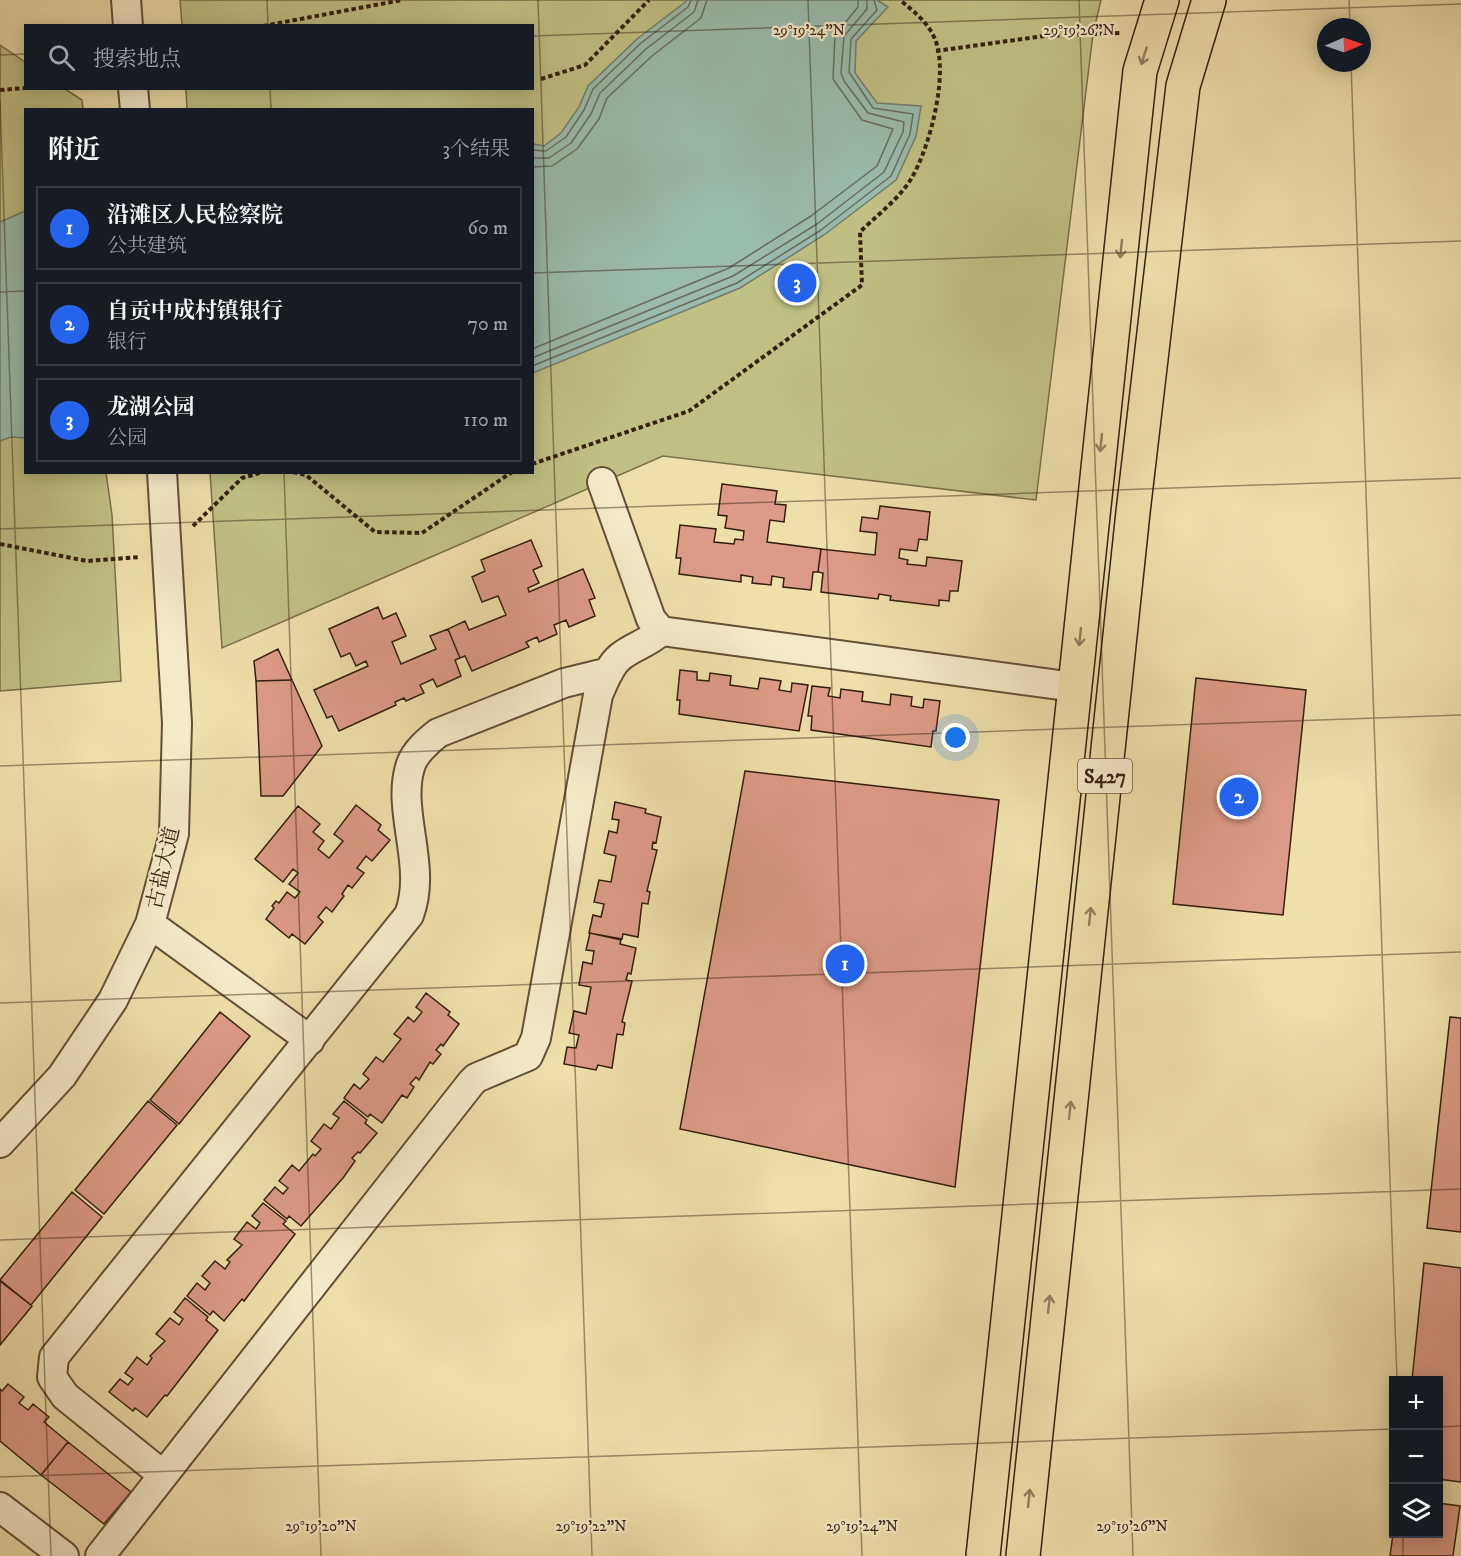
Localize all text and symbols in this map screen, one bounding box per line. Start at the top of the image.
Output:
north arrow [1317,18,1371,72]
text: 29°19'24"N [773,21,845,40]
text: 29°19'26"N [1043,21,1115,40]
search box [24,24,534,90]
icon: search [45,41,78,74]
text: 搜索地点 [93,46,181,73]
one-way arrow [1138,46,1149,65]
text: 附近 [48,134,100,167]
text: 3个结果 [443,137,510,162]
text: 沿滩区人民检察院 [107,202,283,229]
text: 1 [66,216,73,241]
text: 60 m [468,216,508,241]
text: 公共建筑 [107,234,187,259]
one-way arrow [1115,239,1126,259]
pin: 3 [778,260,816,306]
text: 自贡中成村镇银行 [107,298,283,325]
text: 2 [65,312,74,337]
text: 70 m [467,312,508,337]
text: 银行 [107,330,147,355]
text: 龙湖公园 [107,394,195,421]
text: 3 [66,408,73,433]
text: 110 m [463,408,508,433]
text: 公园 [107,426,147,451]
one-way arrow [1095,433,1106,453]
one-way arrow [1074,627,1085,646]
your location [941,723,970,752]
road number: S427 [1078,759,1132,793]
pin: 2 [1220,774,1258,820]
street label: 古盐大道 [142,824,186,912]
one-way arrow [1085,907,1096,926]
pin: 1 [826,942,864,986]
one-way arrow [1065,1101,1076,1120]
one-way arrow [1044,1294,1055,1314]
map controls [1389,1376,1443,1538]
button: + [1389,1376,1443,1430]
button: − [1389,1430,1443,1484]
button: layers [1389,1484,1443,1538]
one-way arrow [1024,1488,1035,1508]
text: 29°19'20"N [285,1517,357,1536]
text: 29°19'22"N [556,1517,626,1536]
text: 29°19'24"N [826,1517,898,1536]
text: 29°19'26"N [1096,1517,1168,1536]

